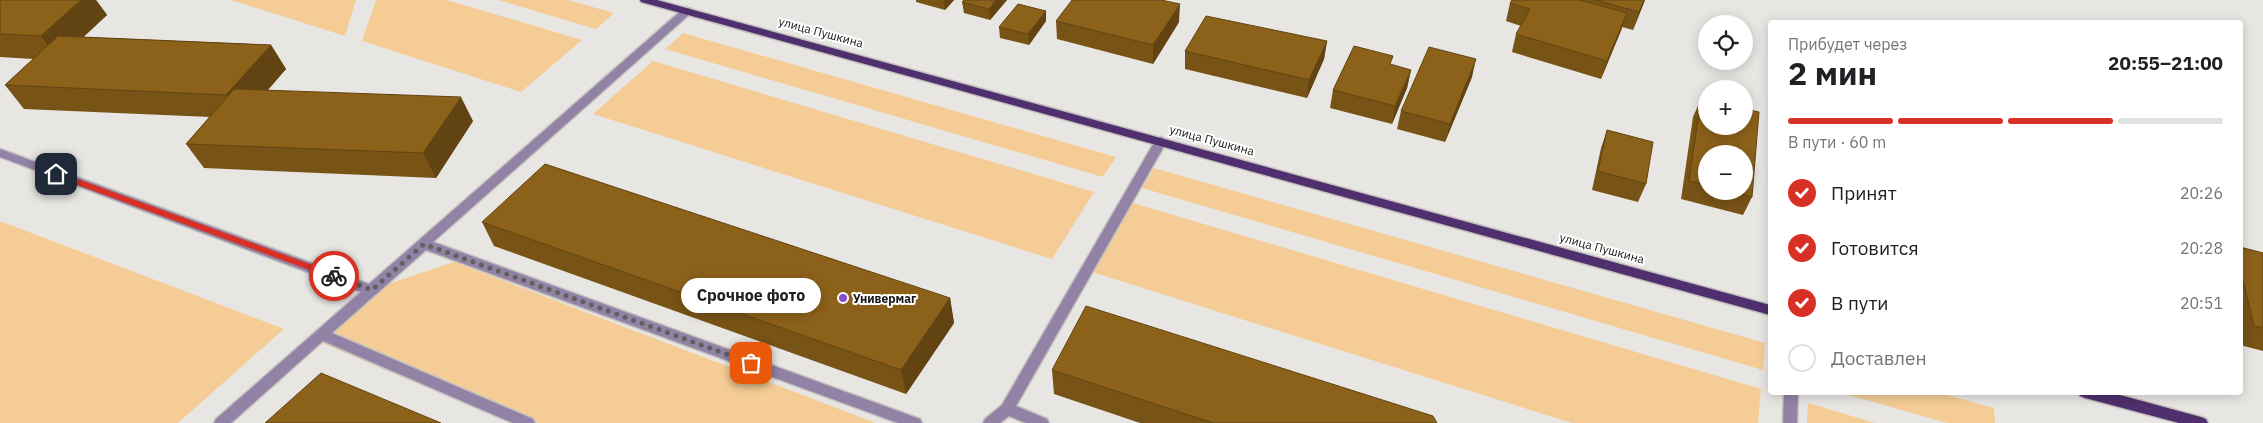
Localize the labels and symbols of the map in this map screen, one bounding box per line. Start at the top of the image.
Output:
street label: улица Пушкина [777,13,866,51]
street label: улица Пушкина [1168,121,1257,159]
pin [35,153,77,195]
street label: улица Пушкина [1558,229,1647,267]
courier [309,251,359,301]
callout: Срочное фото [681,278,821,313]
place label: Универмаг [853,291,917,306]
marker: Универмаг [837,292,849,304]
pin [730,342,772,384]

